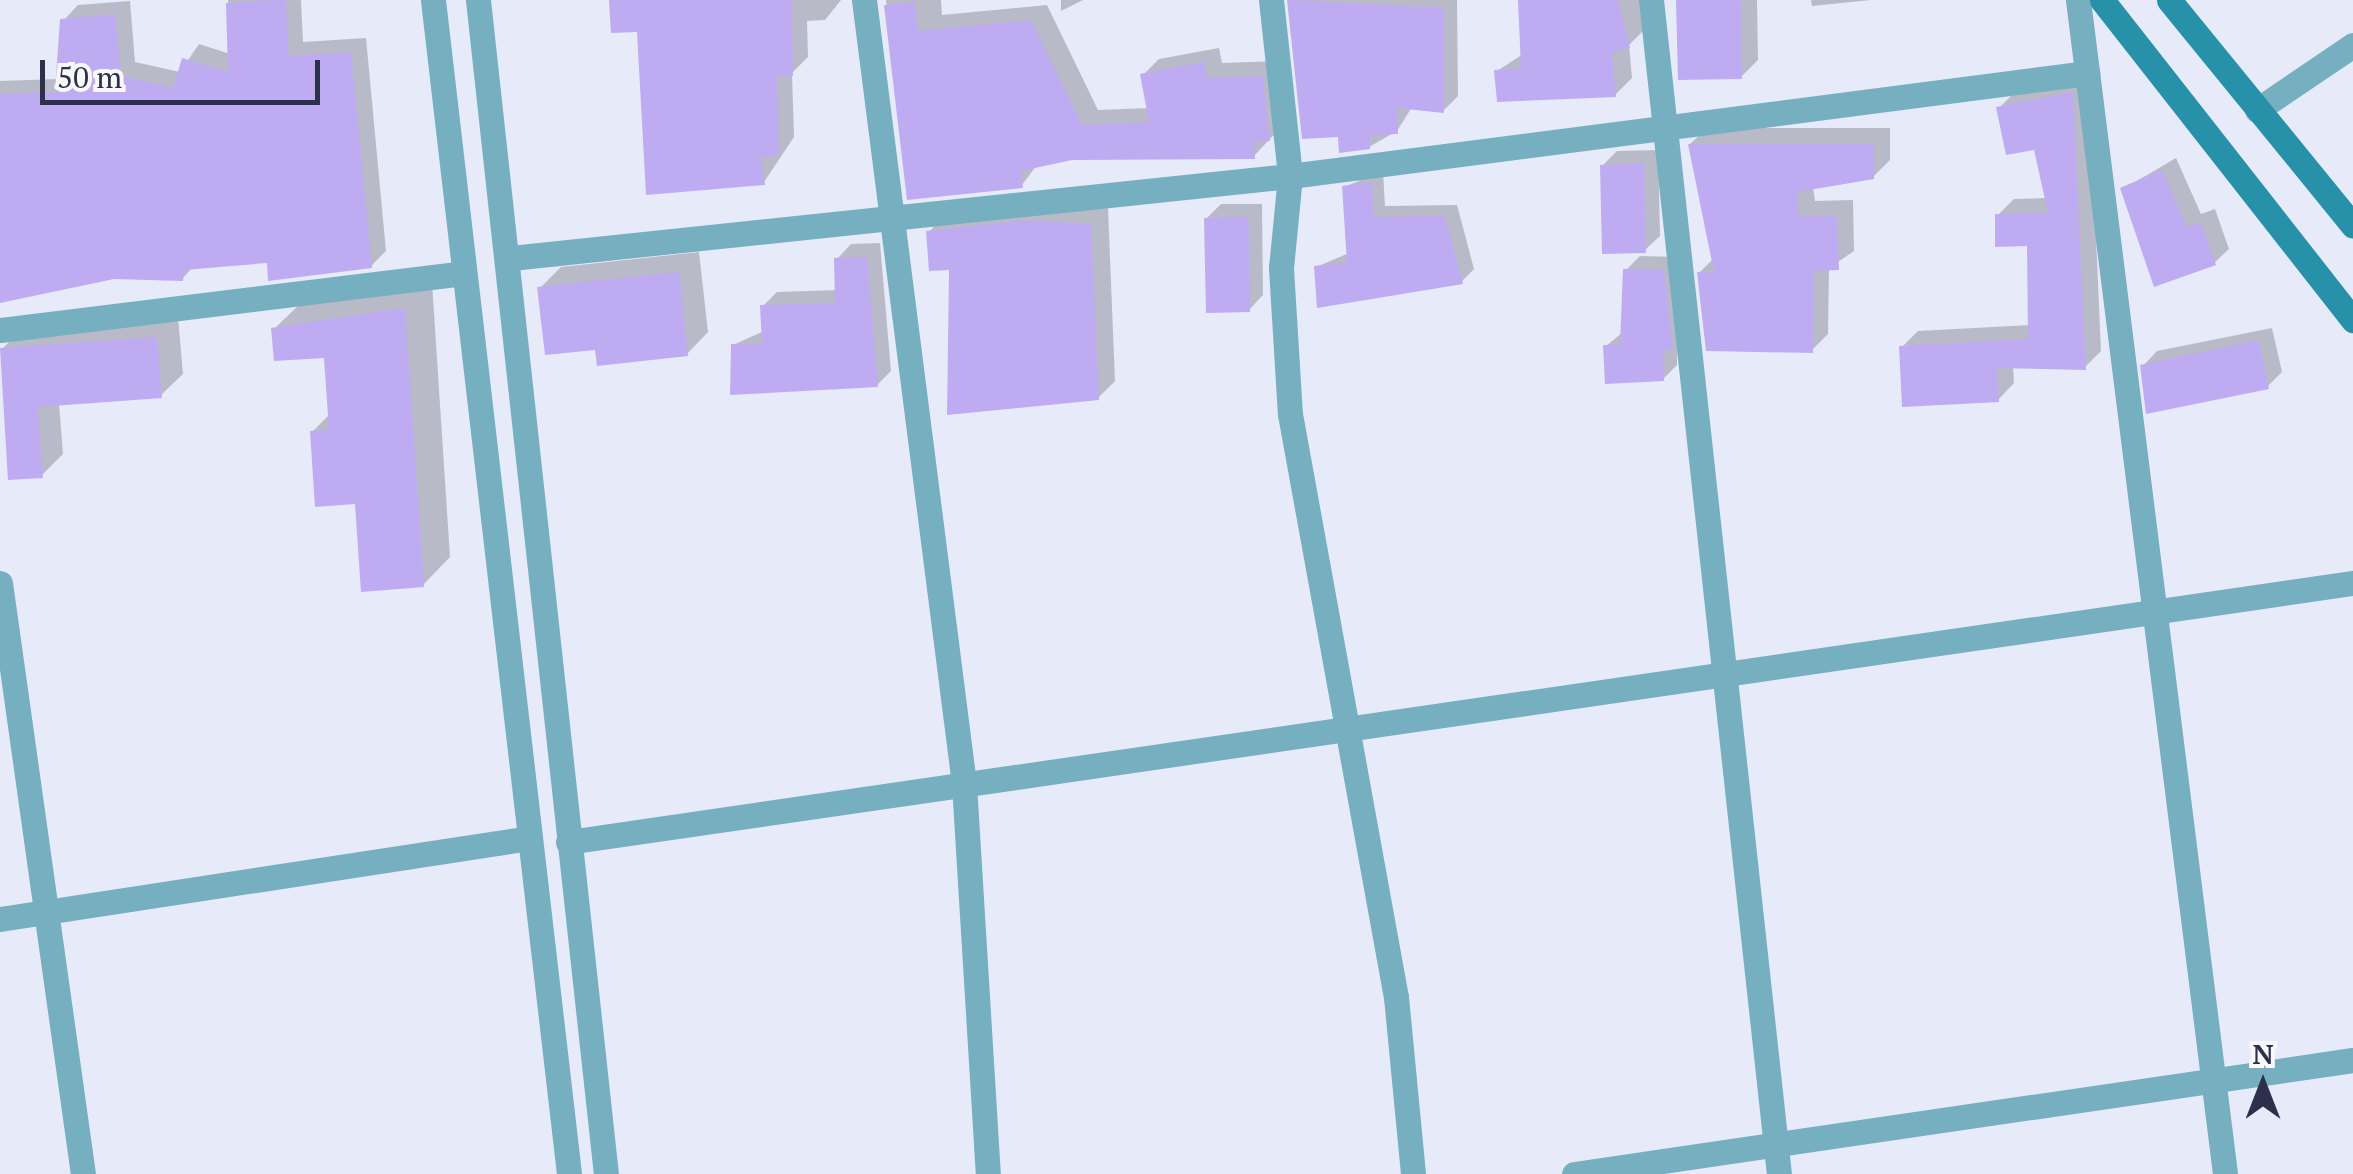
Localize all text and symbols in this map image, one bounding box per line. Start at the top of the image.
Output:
scale bar [45,40,325,102]
text: 50 m [57,57,122,97]
north arrow [2213,1034,2313,1134]
text: N [2252,1035,2274,1072]

